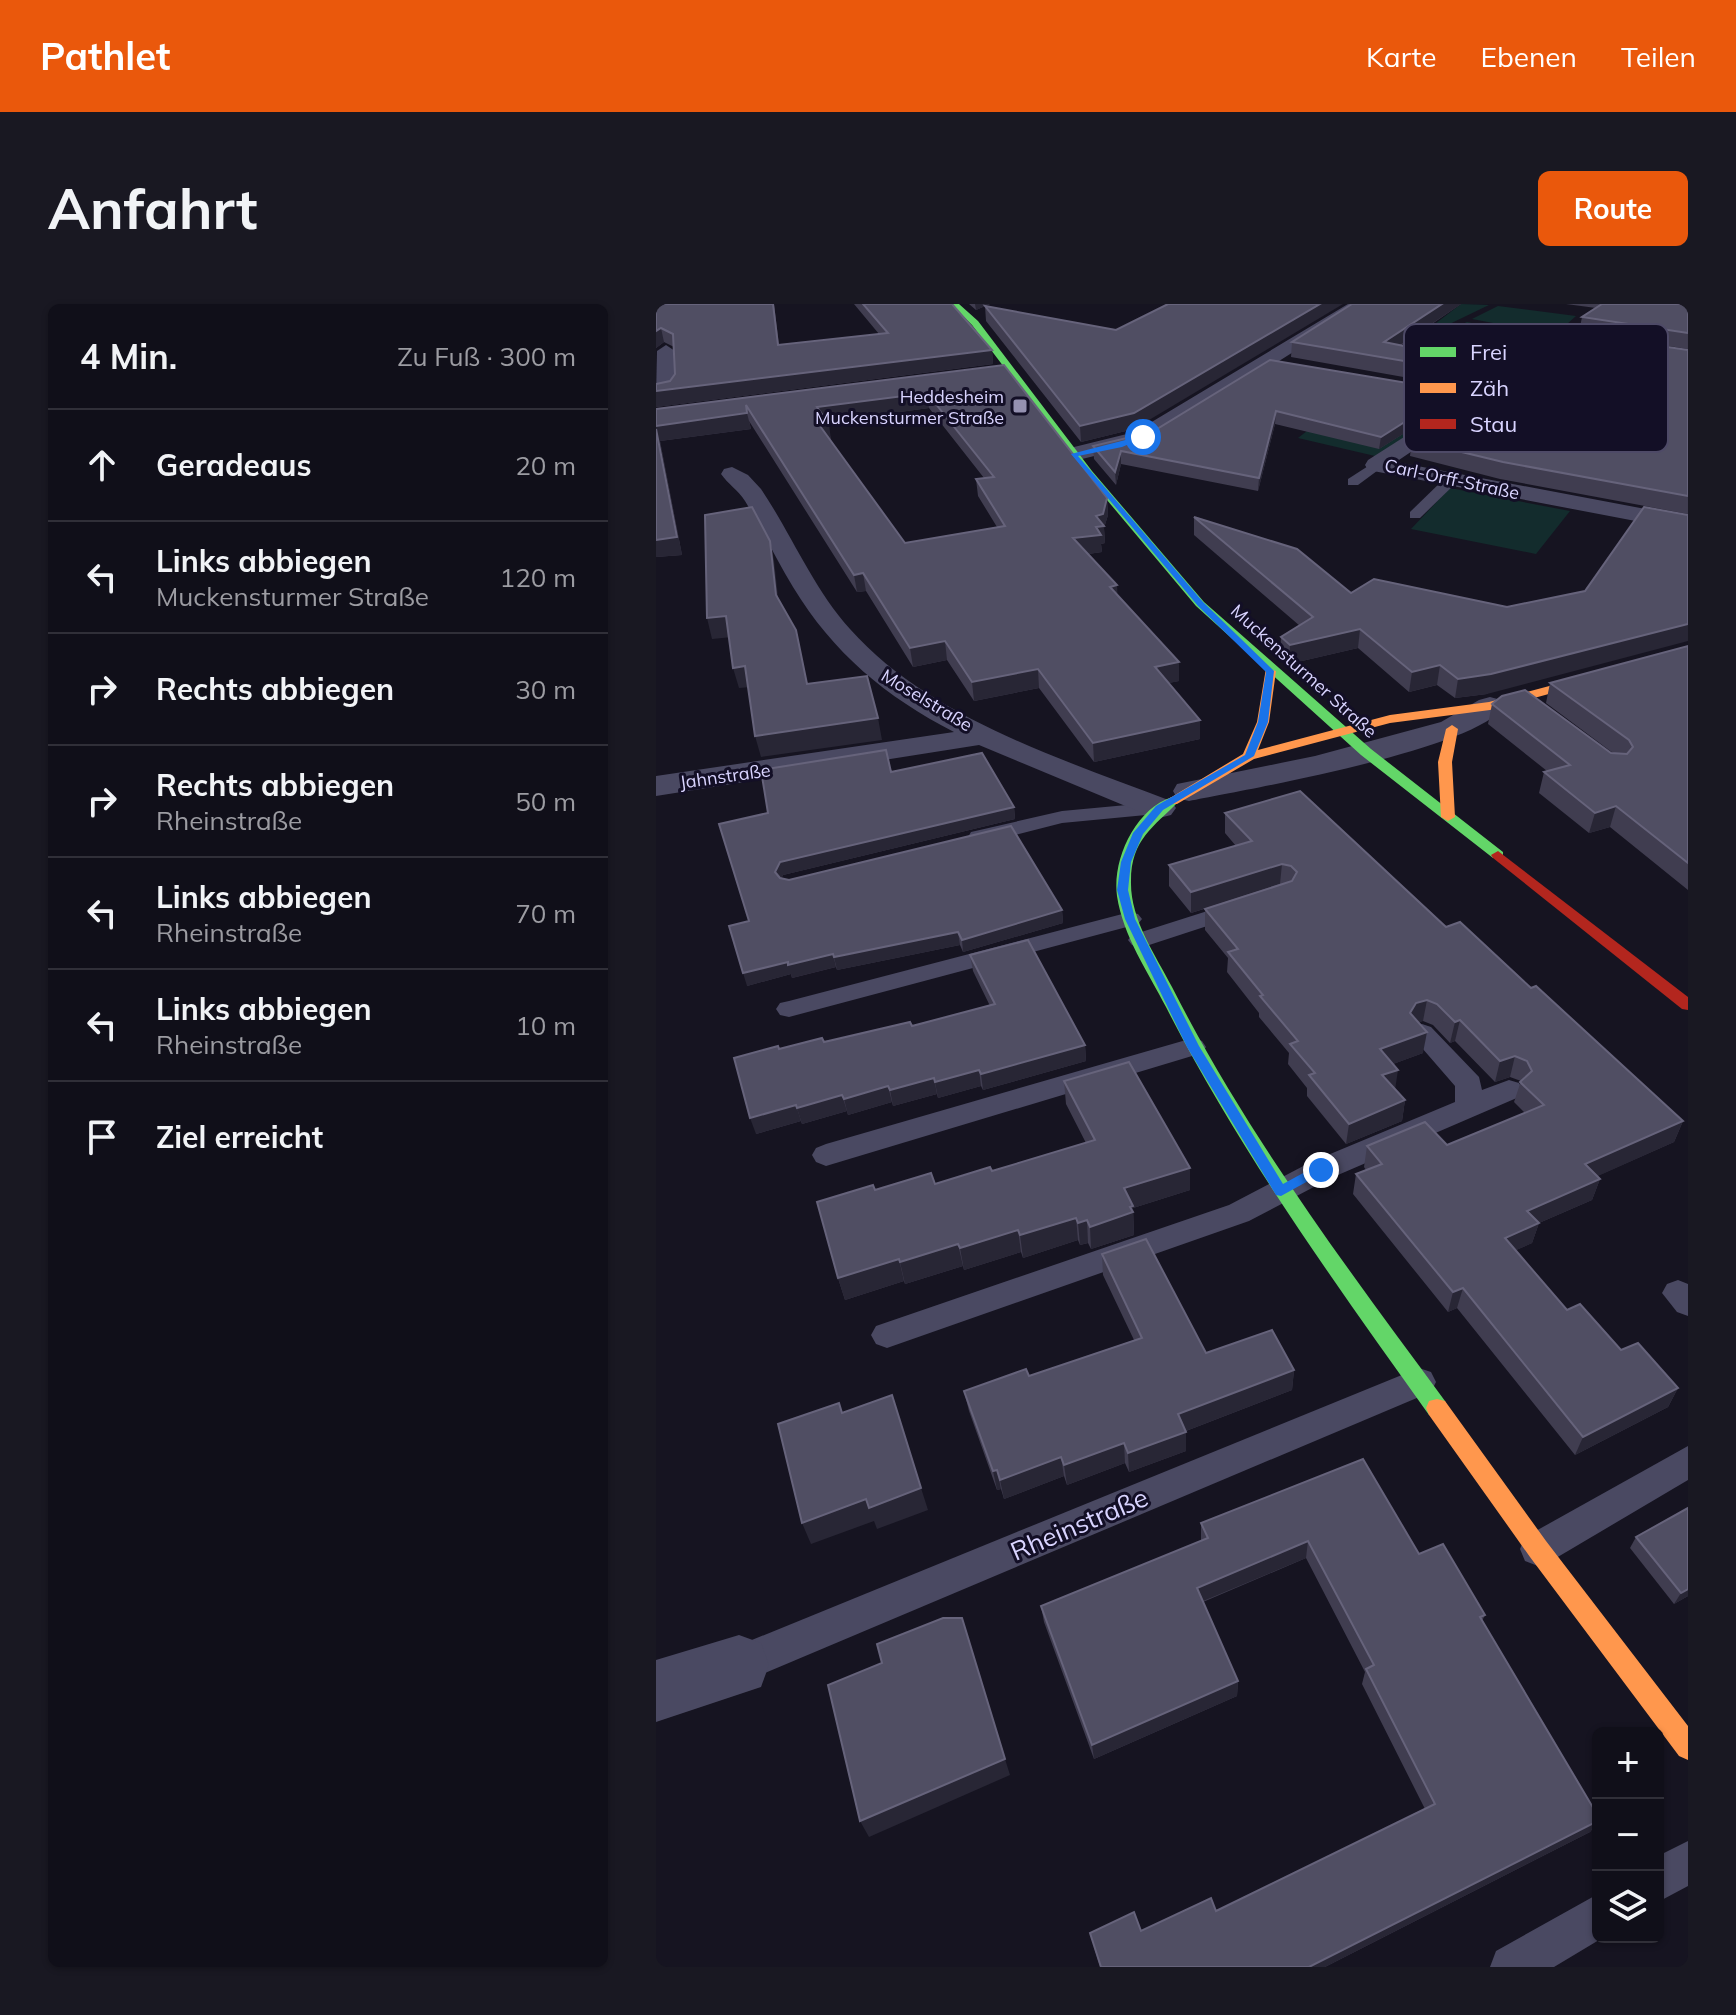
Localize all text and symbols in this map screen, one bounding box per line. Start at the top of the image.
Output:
text: Pathlet [40,32,170,80]
text: Karte [1366,39,1436,74]
text: Ebenen [1480,39,1577,74]
text: Teilen [1621,39,1696,74]
button: Route [1538,171,1688,246]
text: Anfahrt [48,173,257,243]
legend [1404,324,1668,452]
text: 4 Min. [80,335,177,378]
text: Frei [1470,338,1507,366]
text: Zu Fuß · 300 m [397,340,576,373]
text: Zäh [1470,374,1509,402]
place label: Heddesheim Muckensturmer Straße [815,385,1004,429]
marker: Heddesheim Muckensturmer Straße [1011,397,1029,415]
text: Stau [1470,410,1517,438]
route start [1125,419,1161,455]
icon: ahead [80,443,124,487]
text: Geradeaus [156,446,311,484]
text: 20 m [515,449,576,482]
street label: Carl-Orff-Straße [1382,453,1522,505]
text: Links abbiegen [156,542,372,580]
icon: left [80,555,124,599]
text: 120 m [500,561,576,594]
text: Muckensturmer Straße [156,580,429,613]
street label: Muckensturmer Straße [1226,599,1382,743]
street label: Moselstraße [877,664,977,736]
icon: right [80,667,124,711]
text: Rechts abbiegen [156,670,394,708]
text: 30 m [515,673,576,706]
street label: Jahnstraße [678,758,772,794]
text: Rechts abbiegen [156,766,394,804]
icon: right [80,779,124,823]
text: 50 m [515,785,576,818]
text: Rheinstraße [156,804,302,837]
text: Links abbiegen [156,878,372,916]
icon: left [80,891,124,935]
text: 70 m [515,897,576,930]
text: Rheinstraße [156,916,302,949]
text: Links abbiegen [156,990,372,1028]
icon: left [80,1003,124,1047]
text: 10 m [515,1009,576,1042]
text: Rheinstraße [156,1028,302,1061]
icon: arrive [80,1115,124,1159]
text: Ziel erreicht [156,1118,323,1156]
route end [1303,1152,1339,1188]
street label: Rheinstraße [1005,1480,1153,1568]
map controls [1592,1727,1664,1943]
button: + [1592,1727,1664,1799]
button: − [1592,1799,1664,1871]
button: layers [1592,1871,1664,1943]

